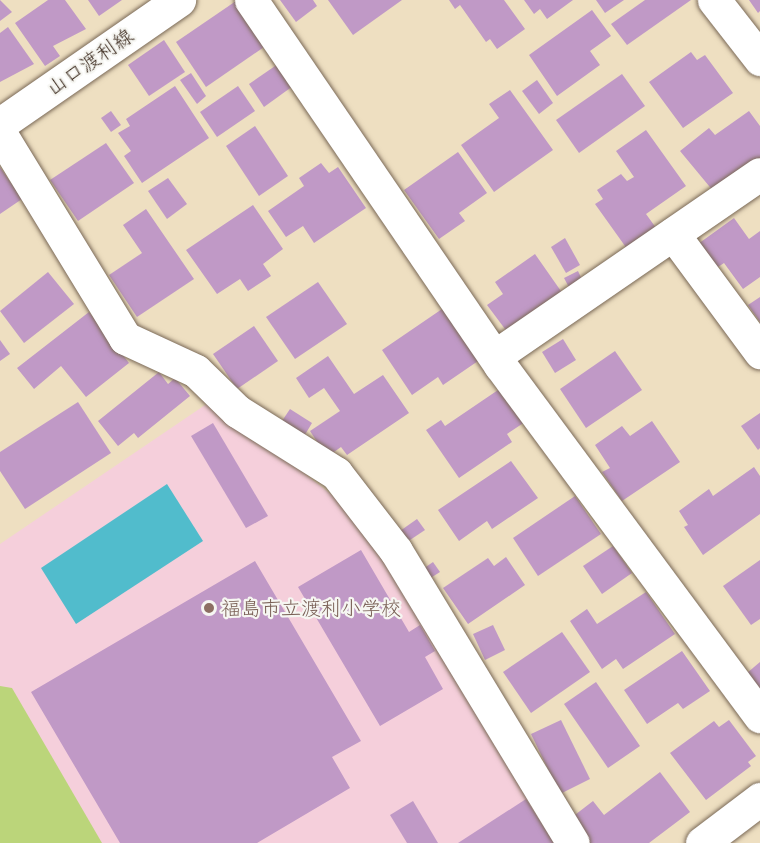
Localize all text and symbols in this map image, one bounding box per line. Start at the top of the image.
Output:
street label: 山口渡利線 [42,23,138,101]
place label: 福島市立渡利小学校 [221,596,401,620]
marker: 福島市立渡利小学校 [202,601,216,615]

